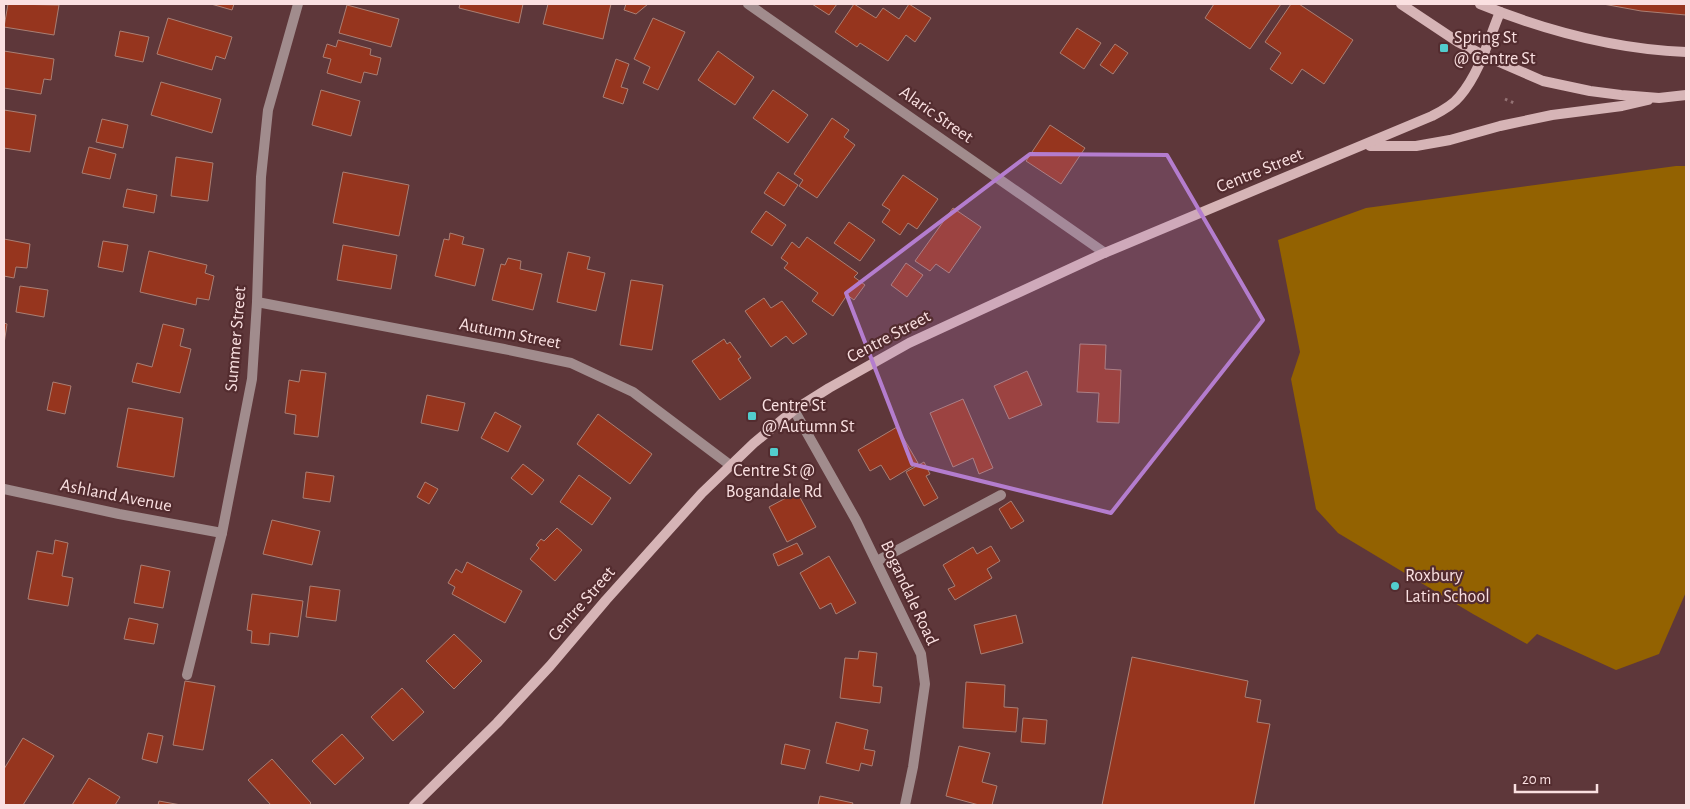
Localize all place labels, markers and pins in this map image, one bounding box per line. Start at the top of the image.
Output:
place label: Spring St @ Centre St [1454,29,1536,68]
marker: Spring St @ Centre St [1438,42,1450,54]
place label: Centre St @ Autumn St [762,397,855,436]
marker: Centre St @ Autumn St [746,410,758,422]
marker: Centre St @ Bogandale Rd [768,446,780,458]
place label: Centre St @ Bogandale Rd [726,462,822,501]
place label: Roxbury Latin School [1405,567,1490,606]
marker: Roxbury Latin School [1389,580,1401,592]

